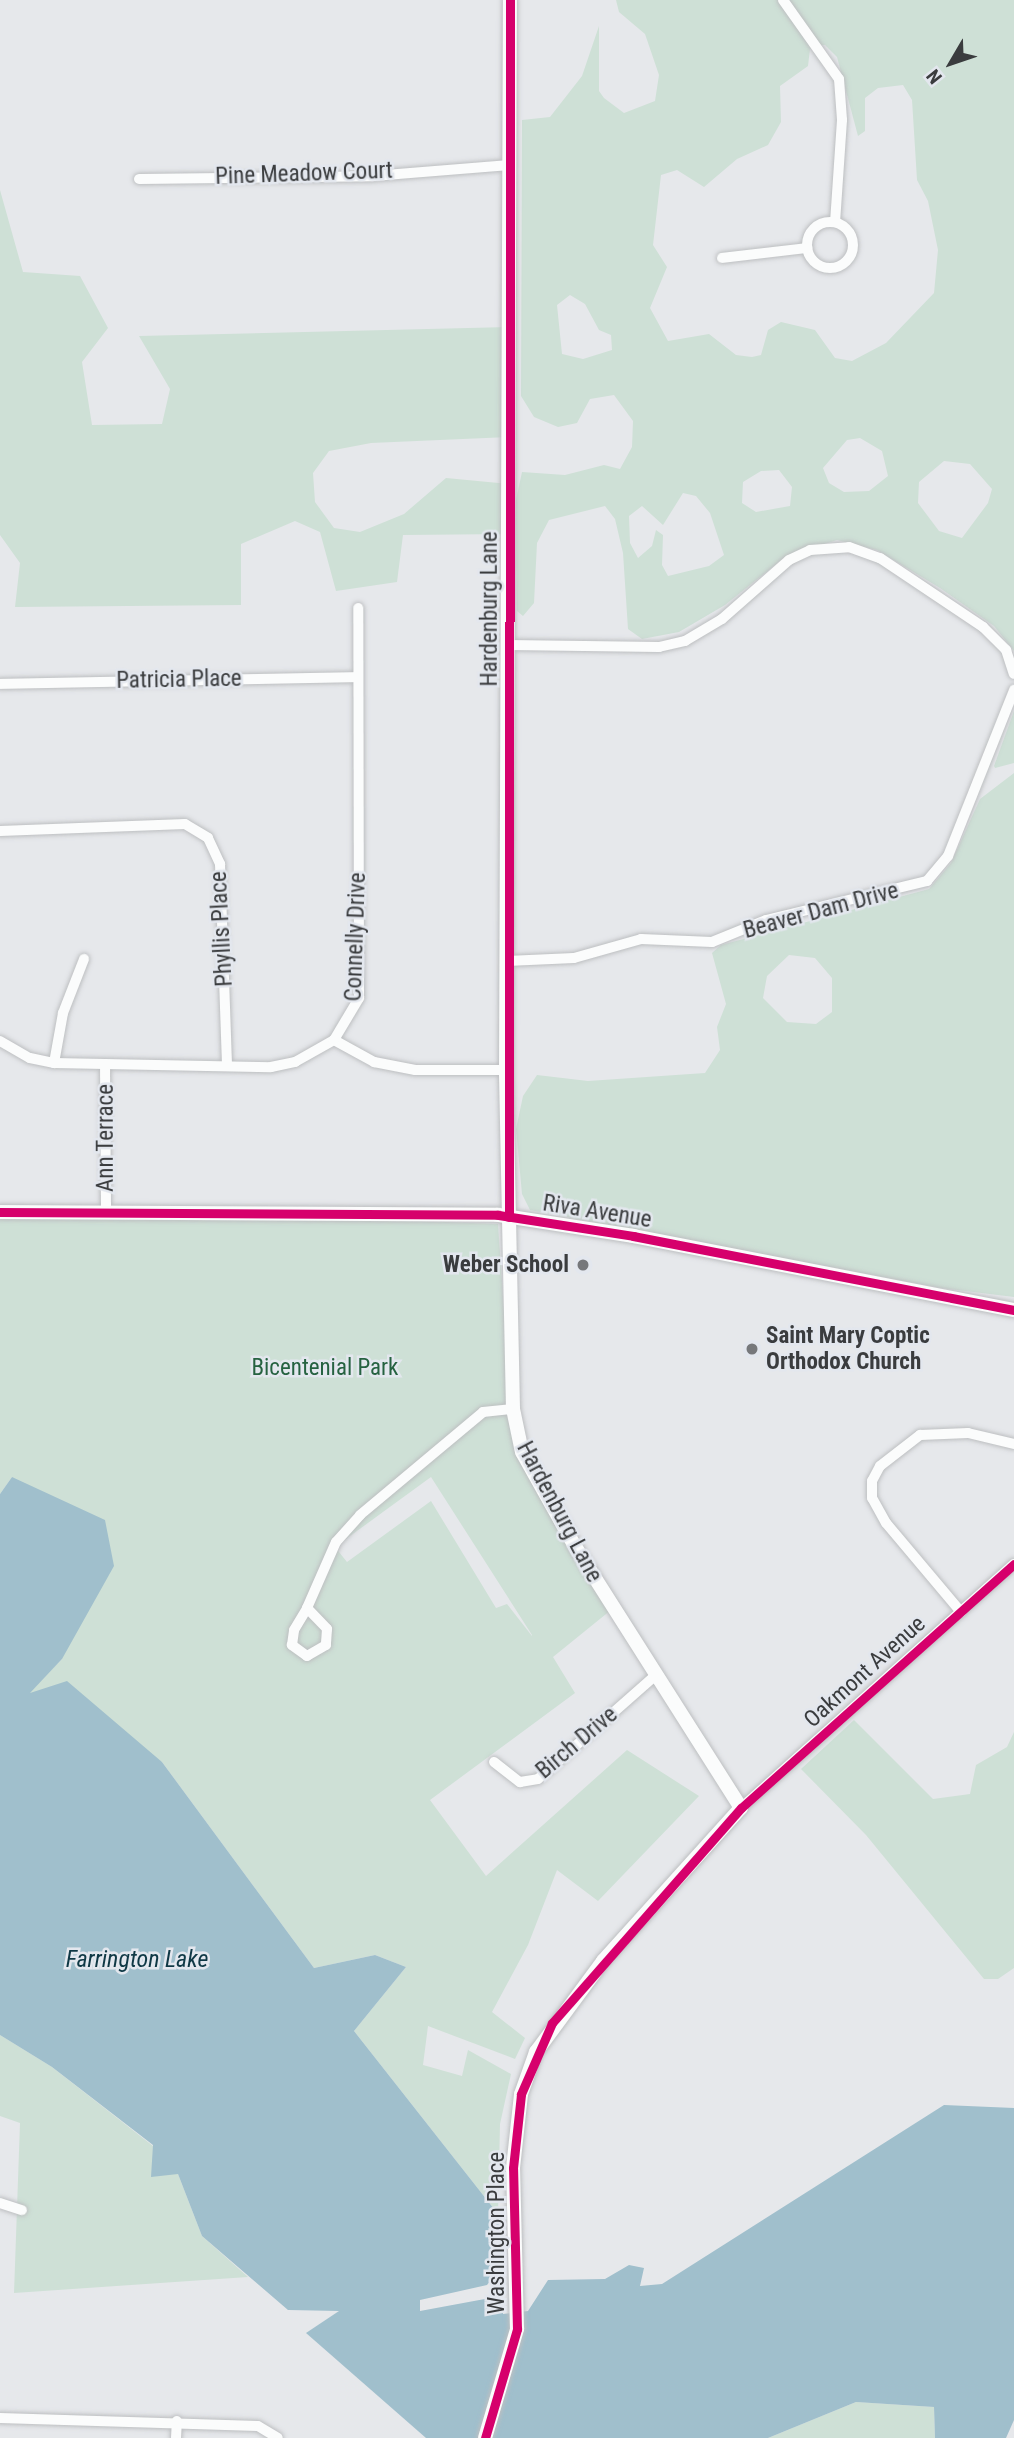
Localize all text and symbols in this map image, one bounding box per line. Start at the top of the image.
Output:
north arrow [916,28,986,98]
text: N [922,65,947,88]
street label: Pine Meadow Court [215,157,393,191]
street label: Hardenburg Lane [476,531,504,687]
street label: Patricia Place [116,665,242,695]
street label: Phyllis Place [205,871,239,987]
street label: Connelly Drive [340,872,372,1002]
street label: Beaver Dam Drive [740,877,902,945]
street label: Ann Terrace [92,1084,120,1192]
street label: Riva Avenue [541,1190,653,1234]
place label: Weber School [443,1251,569,1279]
marker: Weber School [575,1257,591,1273]
place label: Saint Mary Coptic Orthodox Church [766,1322,930,1376]
marker: Saint Mary Coptic Orthodox Church [744,1341,760,1357]
park label: Bicentenial Park [252,1354,398,1382]
street label: Hardenburg Lane [510,1437,608,1587]
street label: Oakmont Avenue [799,1610,931,1734]
street label: Birch Drive [531,1701,623,1785]
water label: Farrington Lake [66,1946,208,1974]
street label: Washington Place [483,2152,511,2314]

